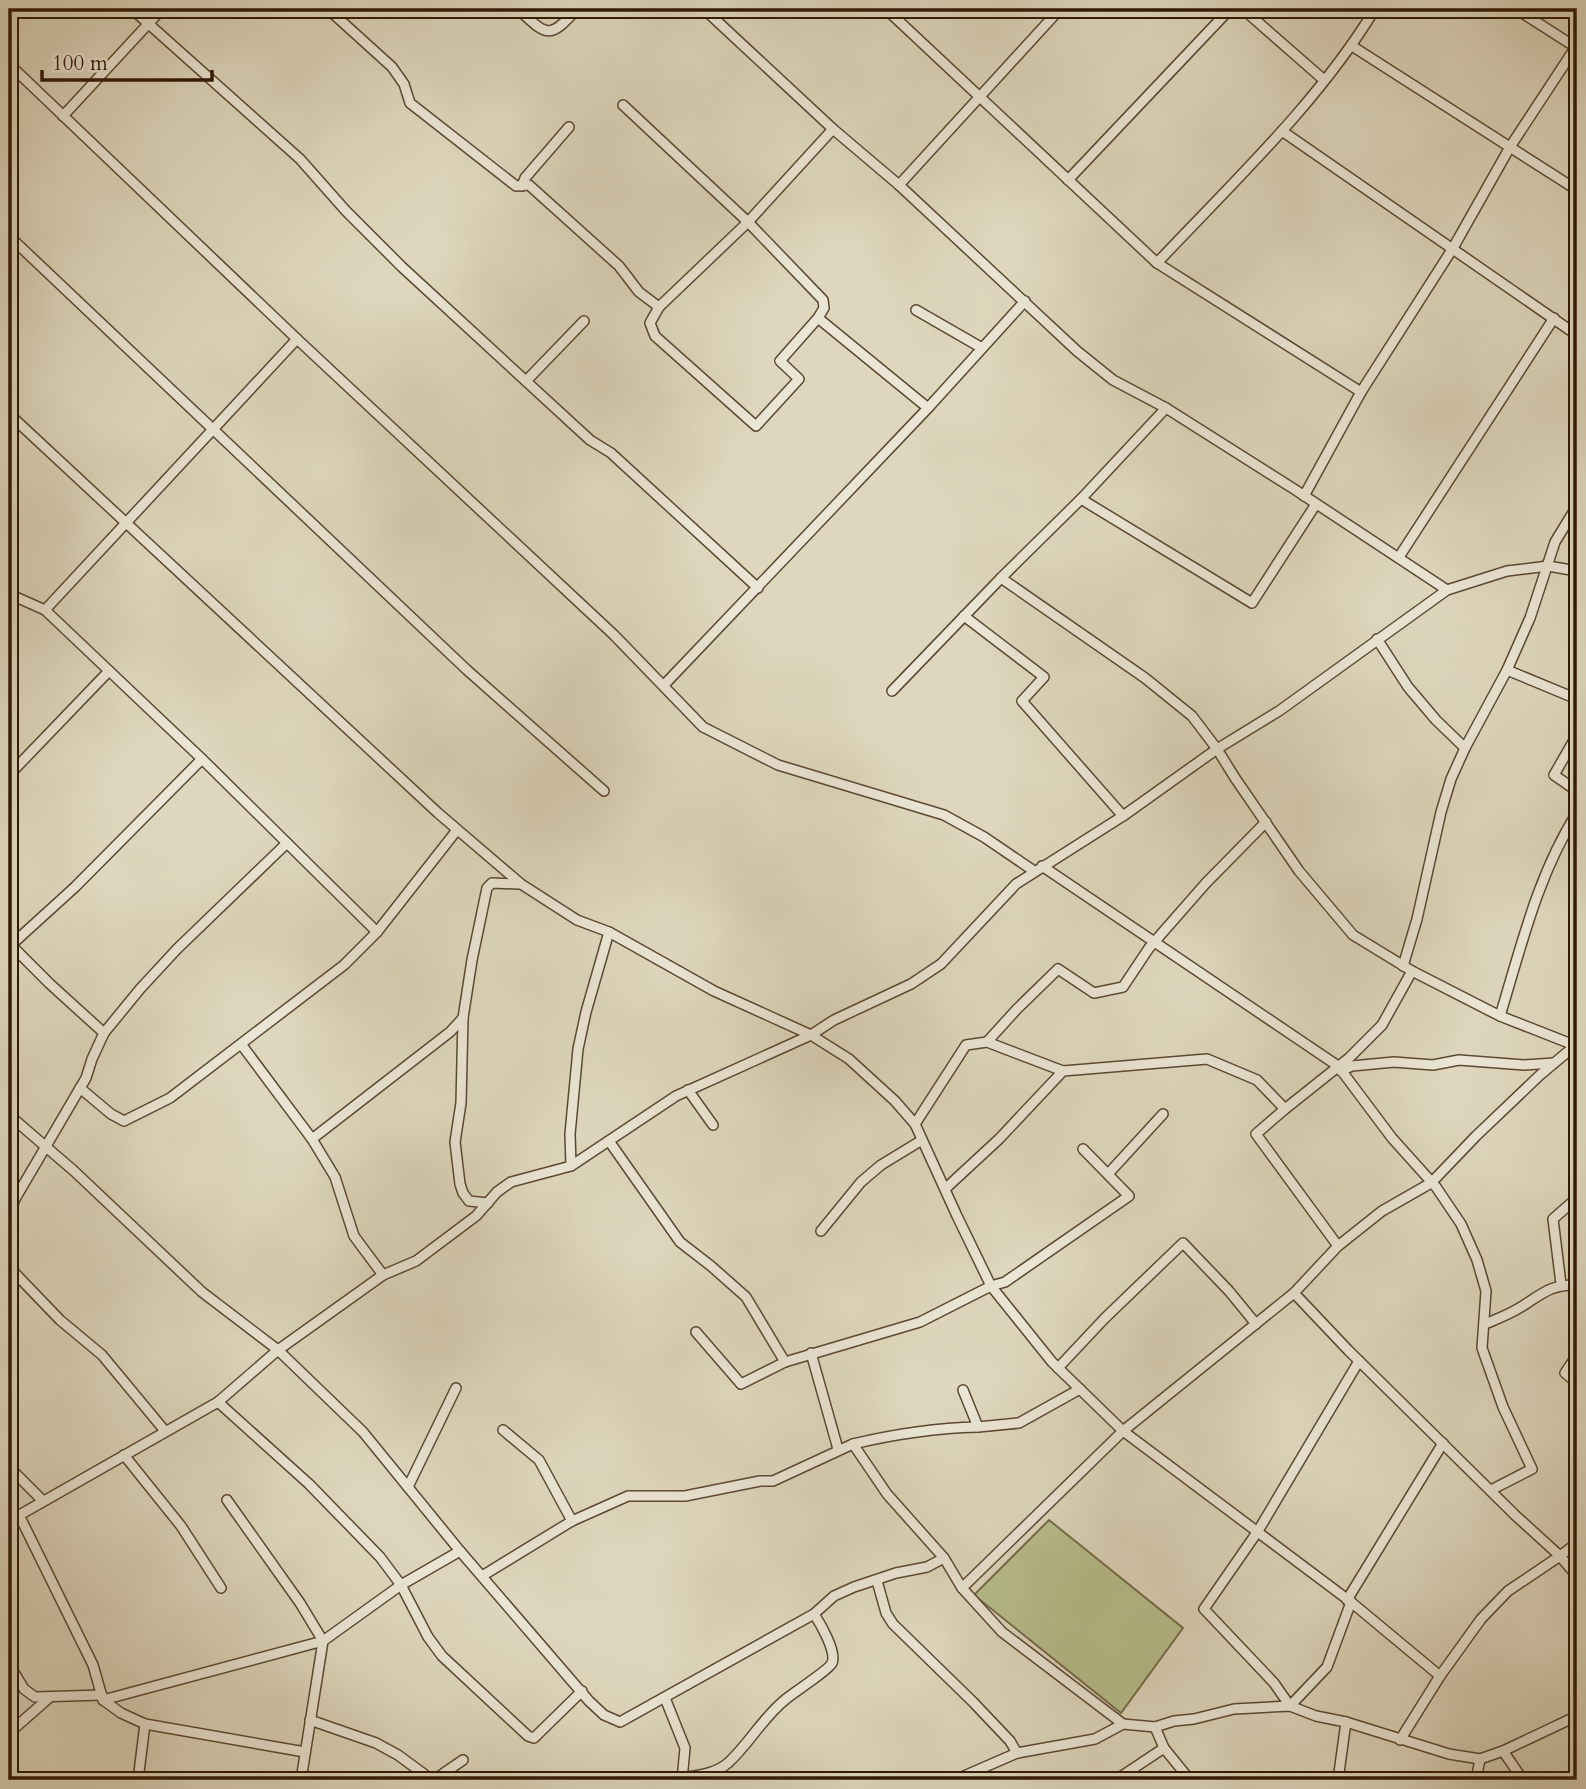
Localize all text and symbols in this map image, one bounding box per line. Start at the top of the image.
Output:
scale bar [42,38,212,82]
text: 100 m [52,49,108,78]

